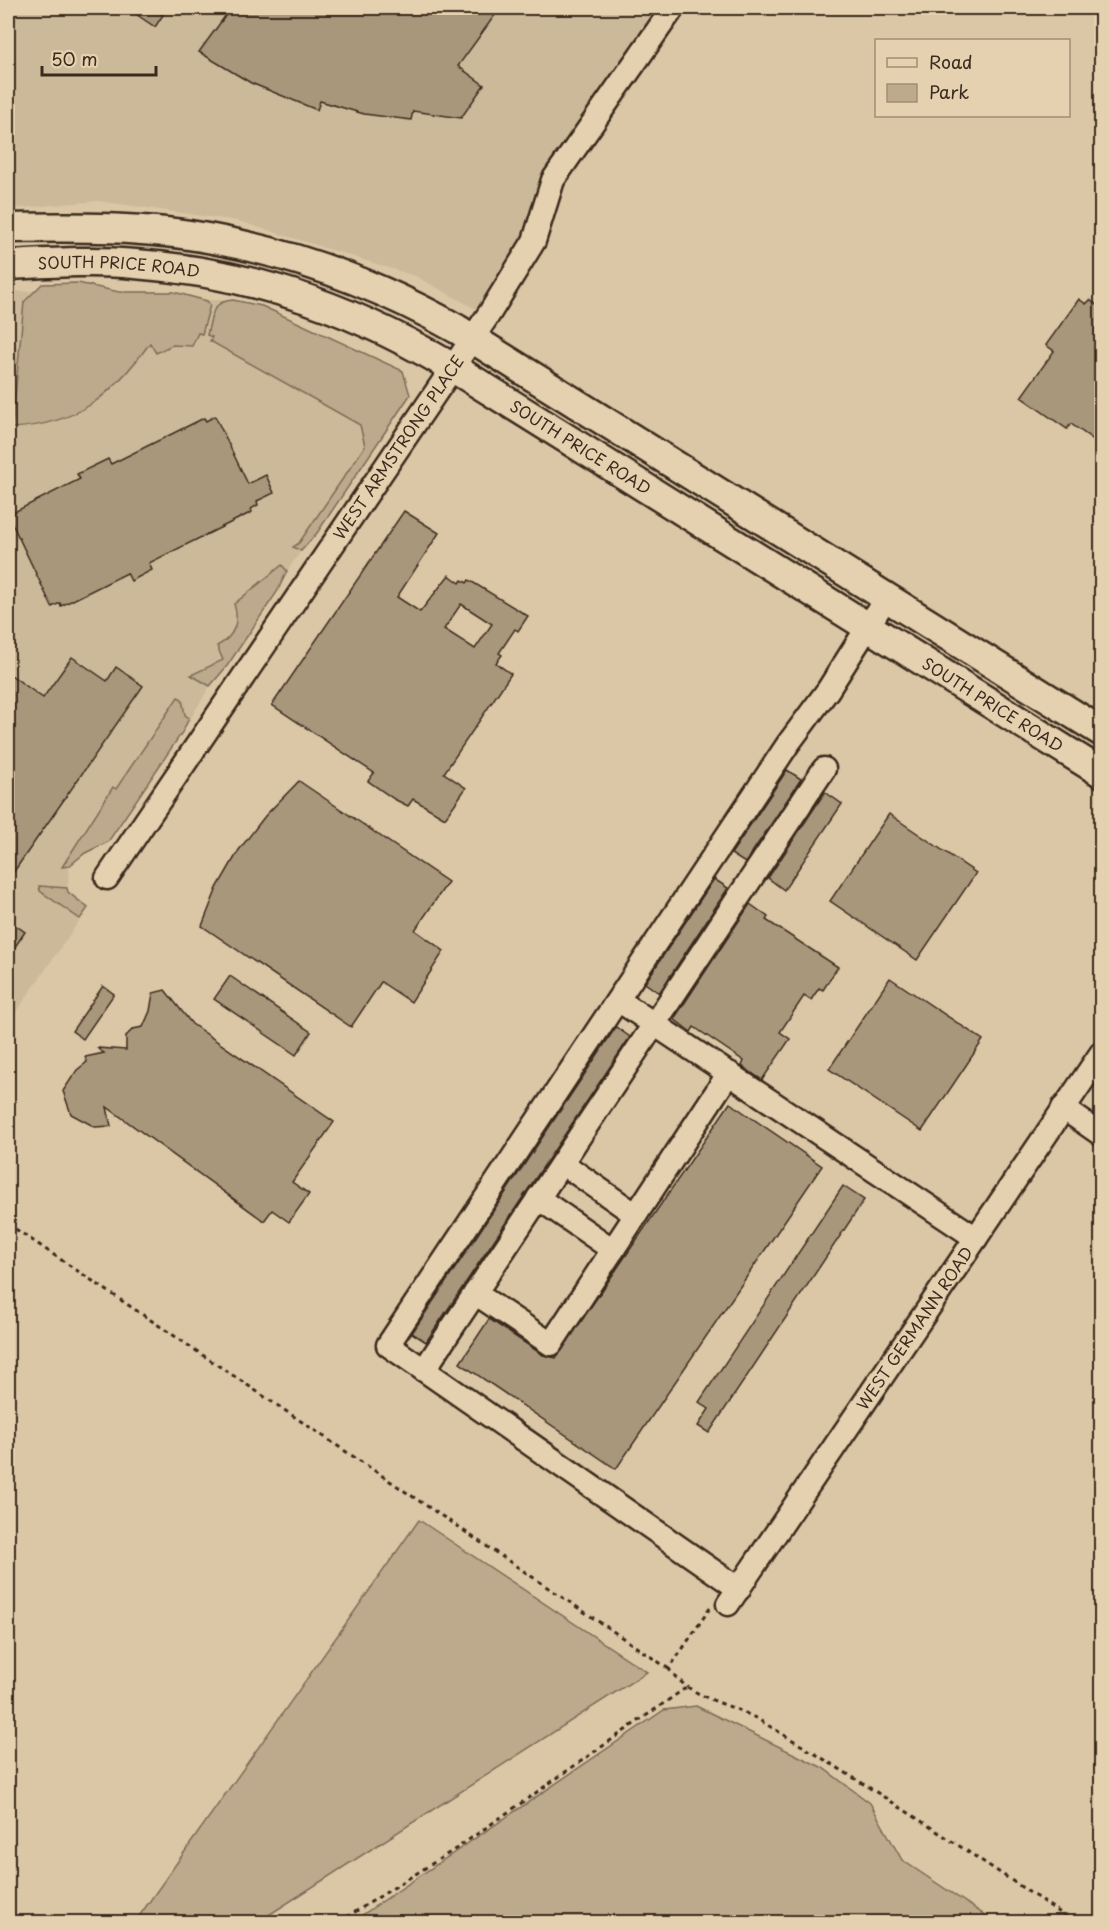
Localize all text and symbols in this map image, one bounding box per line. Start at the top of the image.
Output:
scale bar [42,39,156,77]
legend [875,39,1070,117]
text: 50 m [51,45,98,72]
text: Road [929,48,973,75]
text: Park [929,78,969,105]
street label: SOUTH PRICE ROAD [37,249,202,283]
street label: WEST ARMSTRONG PLACE [327,350,469,544]
street label: SOUTH PRICE ROAD [506,393,656,500]
street label: SOUTH PRICE ROAD [918,651,1068,757]
street label: WEST GERMANN ROAD [850,1241,978,1414]

